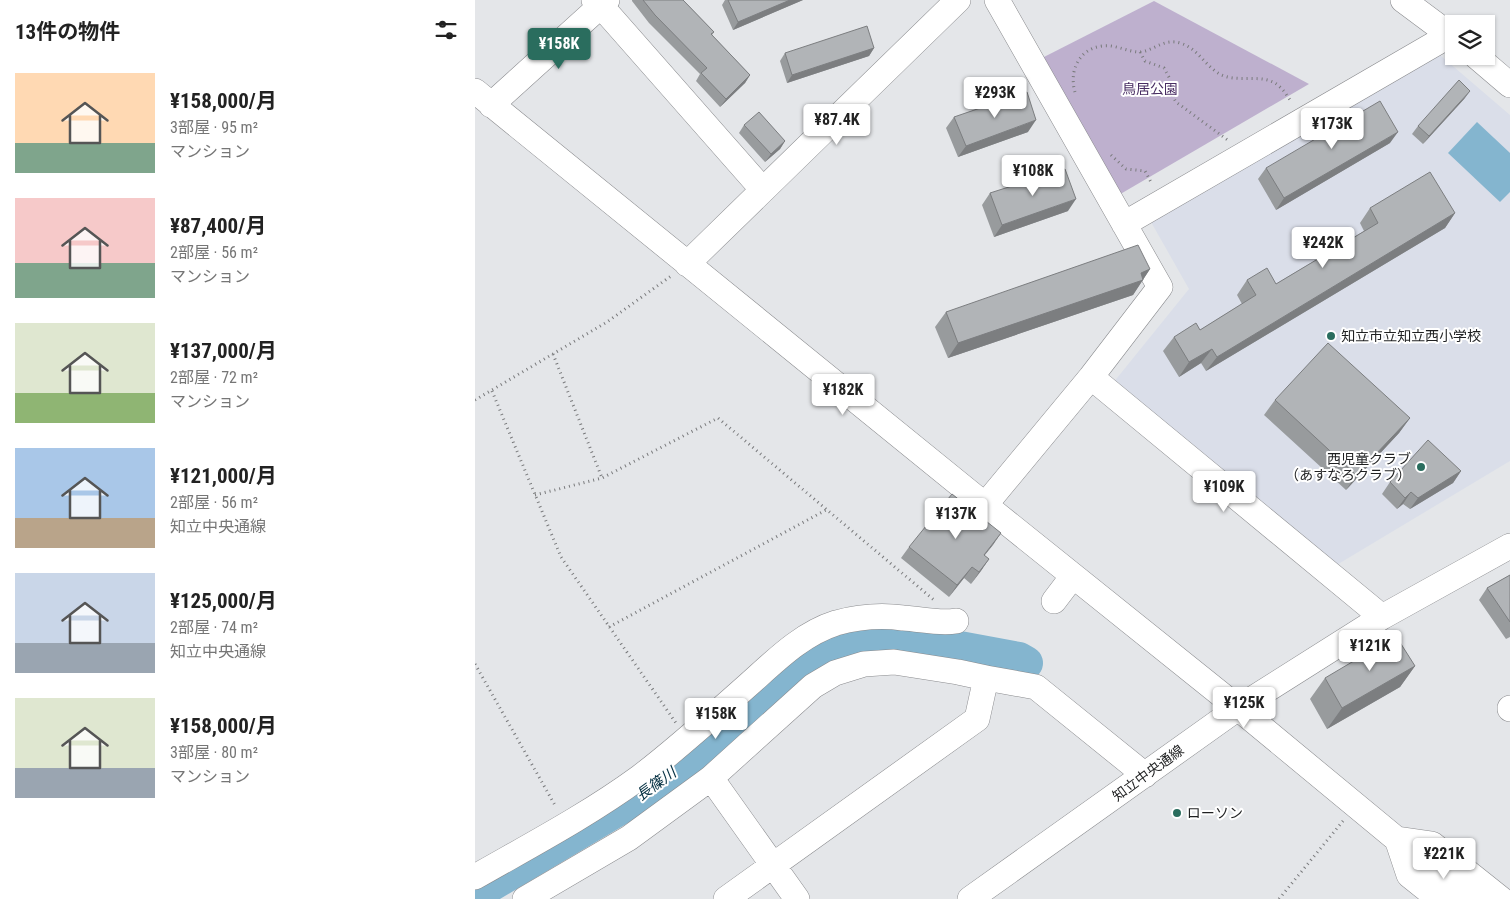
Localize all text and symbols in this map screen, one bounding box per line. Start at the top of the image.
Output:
map controls [1445,15,1495,65]
button: layers [1445,15,1495,65]
icon: filters [432,16,460,44]
text: 13件の物件 [15,20,120,44]
pin: ¥158K [524,28,594,70]
text: ¥158K [539,34,579,53]
pin: ¥293K [960,76,1030,119]
park label: 鳥居公園 [1122,81,1178,97]
text: ¥293K [975,83,1015,102]
text: ¥158,000/月 [170,89,277,113]
icon: home [55,93,115,153]
pin: ¥87.4K [796,104,878,146]
pin: ¥173K [1297,108,1367,150]
text: ¥87.4K [814,110,860,129]
text: ¥173K [1312,114,1352,133]
text: 3部屋 · 95 m² [170,118,258,137]
text: マンション [170,142,250,161]
pin: ¥108K [998,154,1068,197]
text: ¥108K [1013,161,1053,180]
text: ¥87,400/月 [170,214,266,238]
icon: home [55,218,115,278]
pin: ¥242K [1288,226,1358,269]
text: ¥242K [1303,233,1343,252]
text: 2部屋 · 56 m² [170,243,258,262]
text: マンション [170,267,250,286]
place label: 知立市立知立西小学校 [1341,328,1481,344]
marker: 知立市立知立西小学校 [1325,330,1337,342]
text: ¥137,000/月 [170,339,277,363]
icon: home [55,343,115,403]
text: 2部屋 · 72 m² [170,368,258,387]
pin: ¥182K [808,374,878,416]
text: ¥182K [823,380,863,399]
text: マンション [170,392,250,411]
place label: 西児童クラブ （あすなろクラブ） [1285,451,1411,483]
marker: 西児童クラブ （あすなろクラブ） [1415,461,1427,473]
text: ¥121,000/月 [170,464,277,488]
icon: home [55,468,115,528]
pin: ¥109K [1189,470,1259,513]
text: ¥109K [1204,477,1244,496]
text: 2部屋 · 56 m² [170,493,258,512]
pin: ¥137K [921,498,991,540]
text: ¥137K [936,504,976,523]
text: 知立中央通線 [170,517,266,536]
text: ¥125,000/月 [170,589,277,613]
icon: home [55,593,115,653]
text: 2部屋 · 74 m² [170,618,258,637]
pin: ¥121K [1335,630,1405,672]
text: ¥121K [1350,636,1390,655]
text: 知立中央通線 [170,642,266,661]
pin: ¥125K [1209,686,1279,729]
text: ¥125K [1224,693,1264,712]
pin: ¥158K [681,698,751,740]
text: ¥158K [696,704,736,723]
text: ¥158,000/月 [170,714,277,738]
icon: home [55,718,115,778]
street label: 知立中央通線 [1109,742,1187,804]
text: 3部屋 · 80 m² [170,743,258,762]
water label: 長篠川 [633,762,681,805]
text: マンション [170,767,250,786]
place label: ローソン [1187,805,1243,821]
marker: ローソン [1171,807,1183,819]
pin: ¥221K [1409,838,1479,880]
text: ¥221K [1424,844,1464,863]

